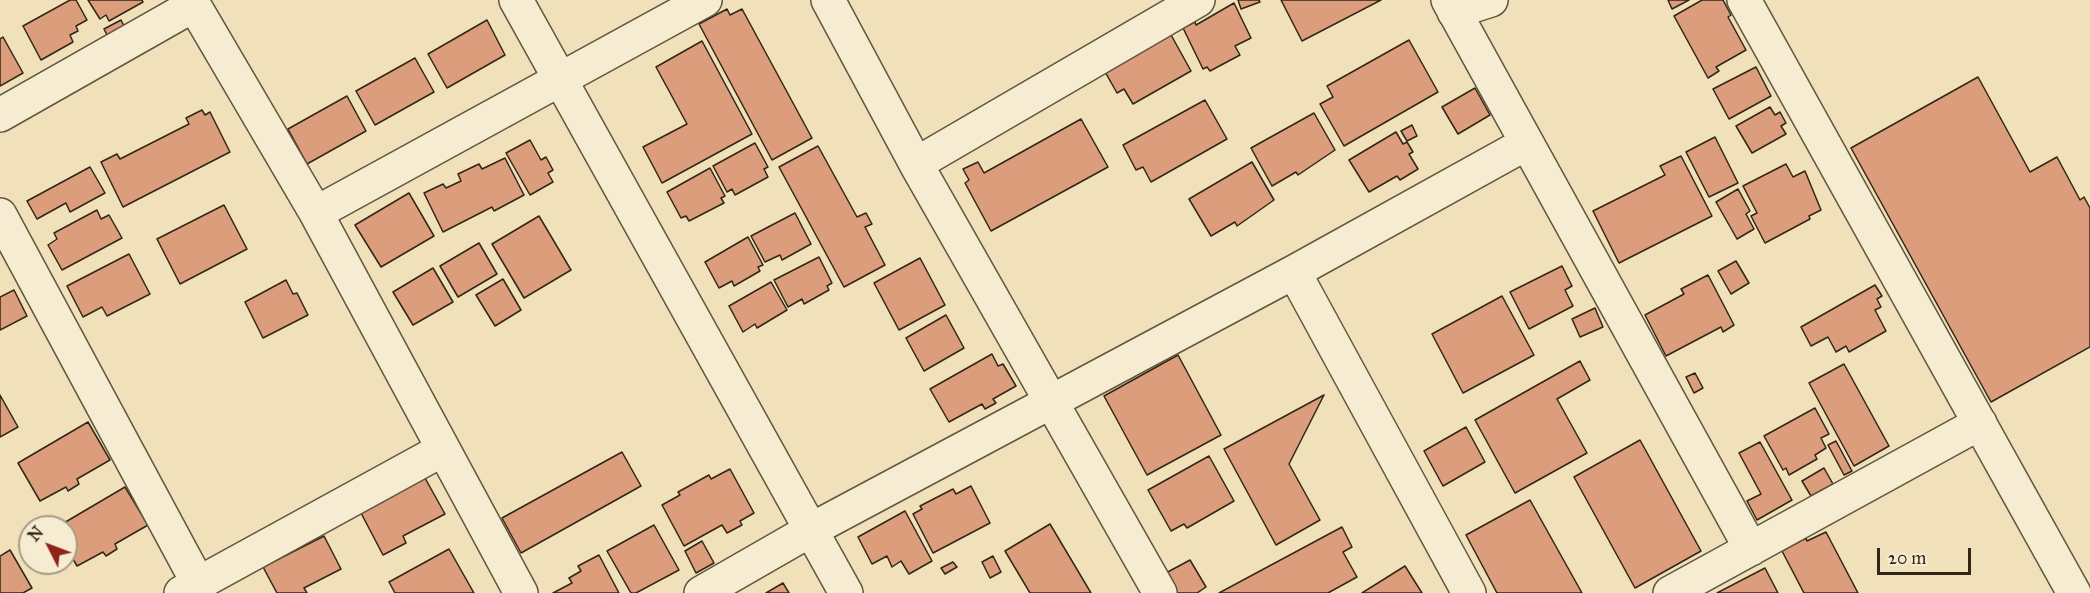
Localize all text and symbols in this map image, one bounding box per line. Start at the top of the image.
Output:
north arrow [18,515,78,575]
text: N [24,523,47,545]
scale bar [1880,536,1974,574]
text: 20 m [1888,547,1926,569]

